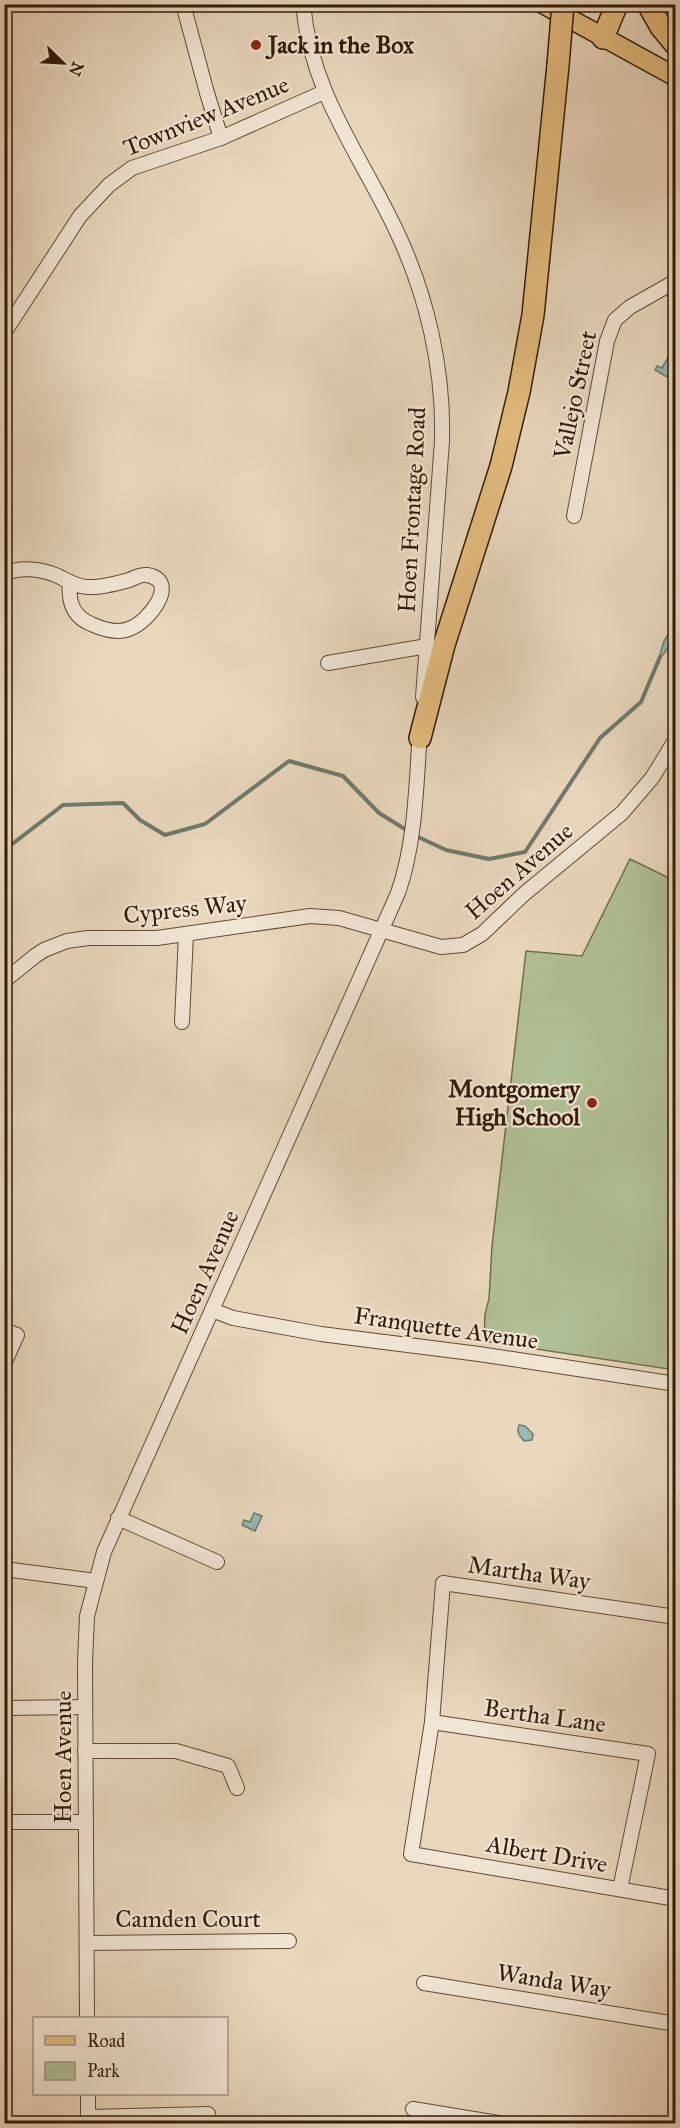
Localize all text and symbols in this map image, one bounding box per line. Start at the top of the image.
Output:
place label: Jack in the Box [265,30,414,60]
north arrow [33,33,93,93]
marker: Jack in the Box [249,38,263,52]
text: N [65,59,88,79]
street label: Townview Avenue [119,69,293,163]
street label: Vallejo Street [547,327,603,463]
street label: Hoen Frontage Road [392,406,432,614]
street label: Hoen Avenue [459,816,579,926]
street label: Cypress Way [122,888,249,930]
place label: Montgomery High School [448,1074,582,1132]
marker: Montgomery High School [585,1096,599,1110]
street label: Hoen Avenue [164,1205,246,1339]
street label: Franquette Avenue [352,1300,540,1356]
street label: Martha Way [466,1550,593,1597]
street label: Hoen Avenue [48,1691,78,1823]
street label: Bertha Lane [482,1693,608,1739]
street label: Albert Drive [483,1828,610,1879]
street label: Camden Court [115,1904,261,1934]
street label: Wanda Way [495,1957,614,2005]
legend [33,2017,228,2095]
text: Road [87,2030,125,2052]
text: Park [87,2060,120,2082]

